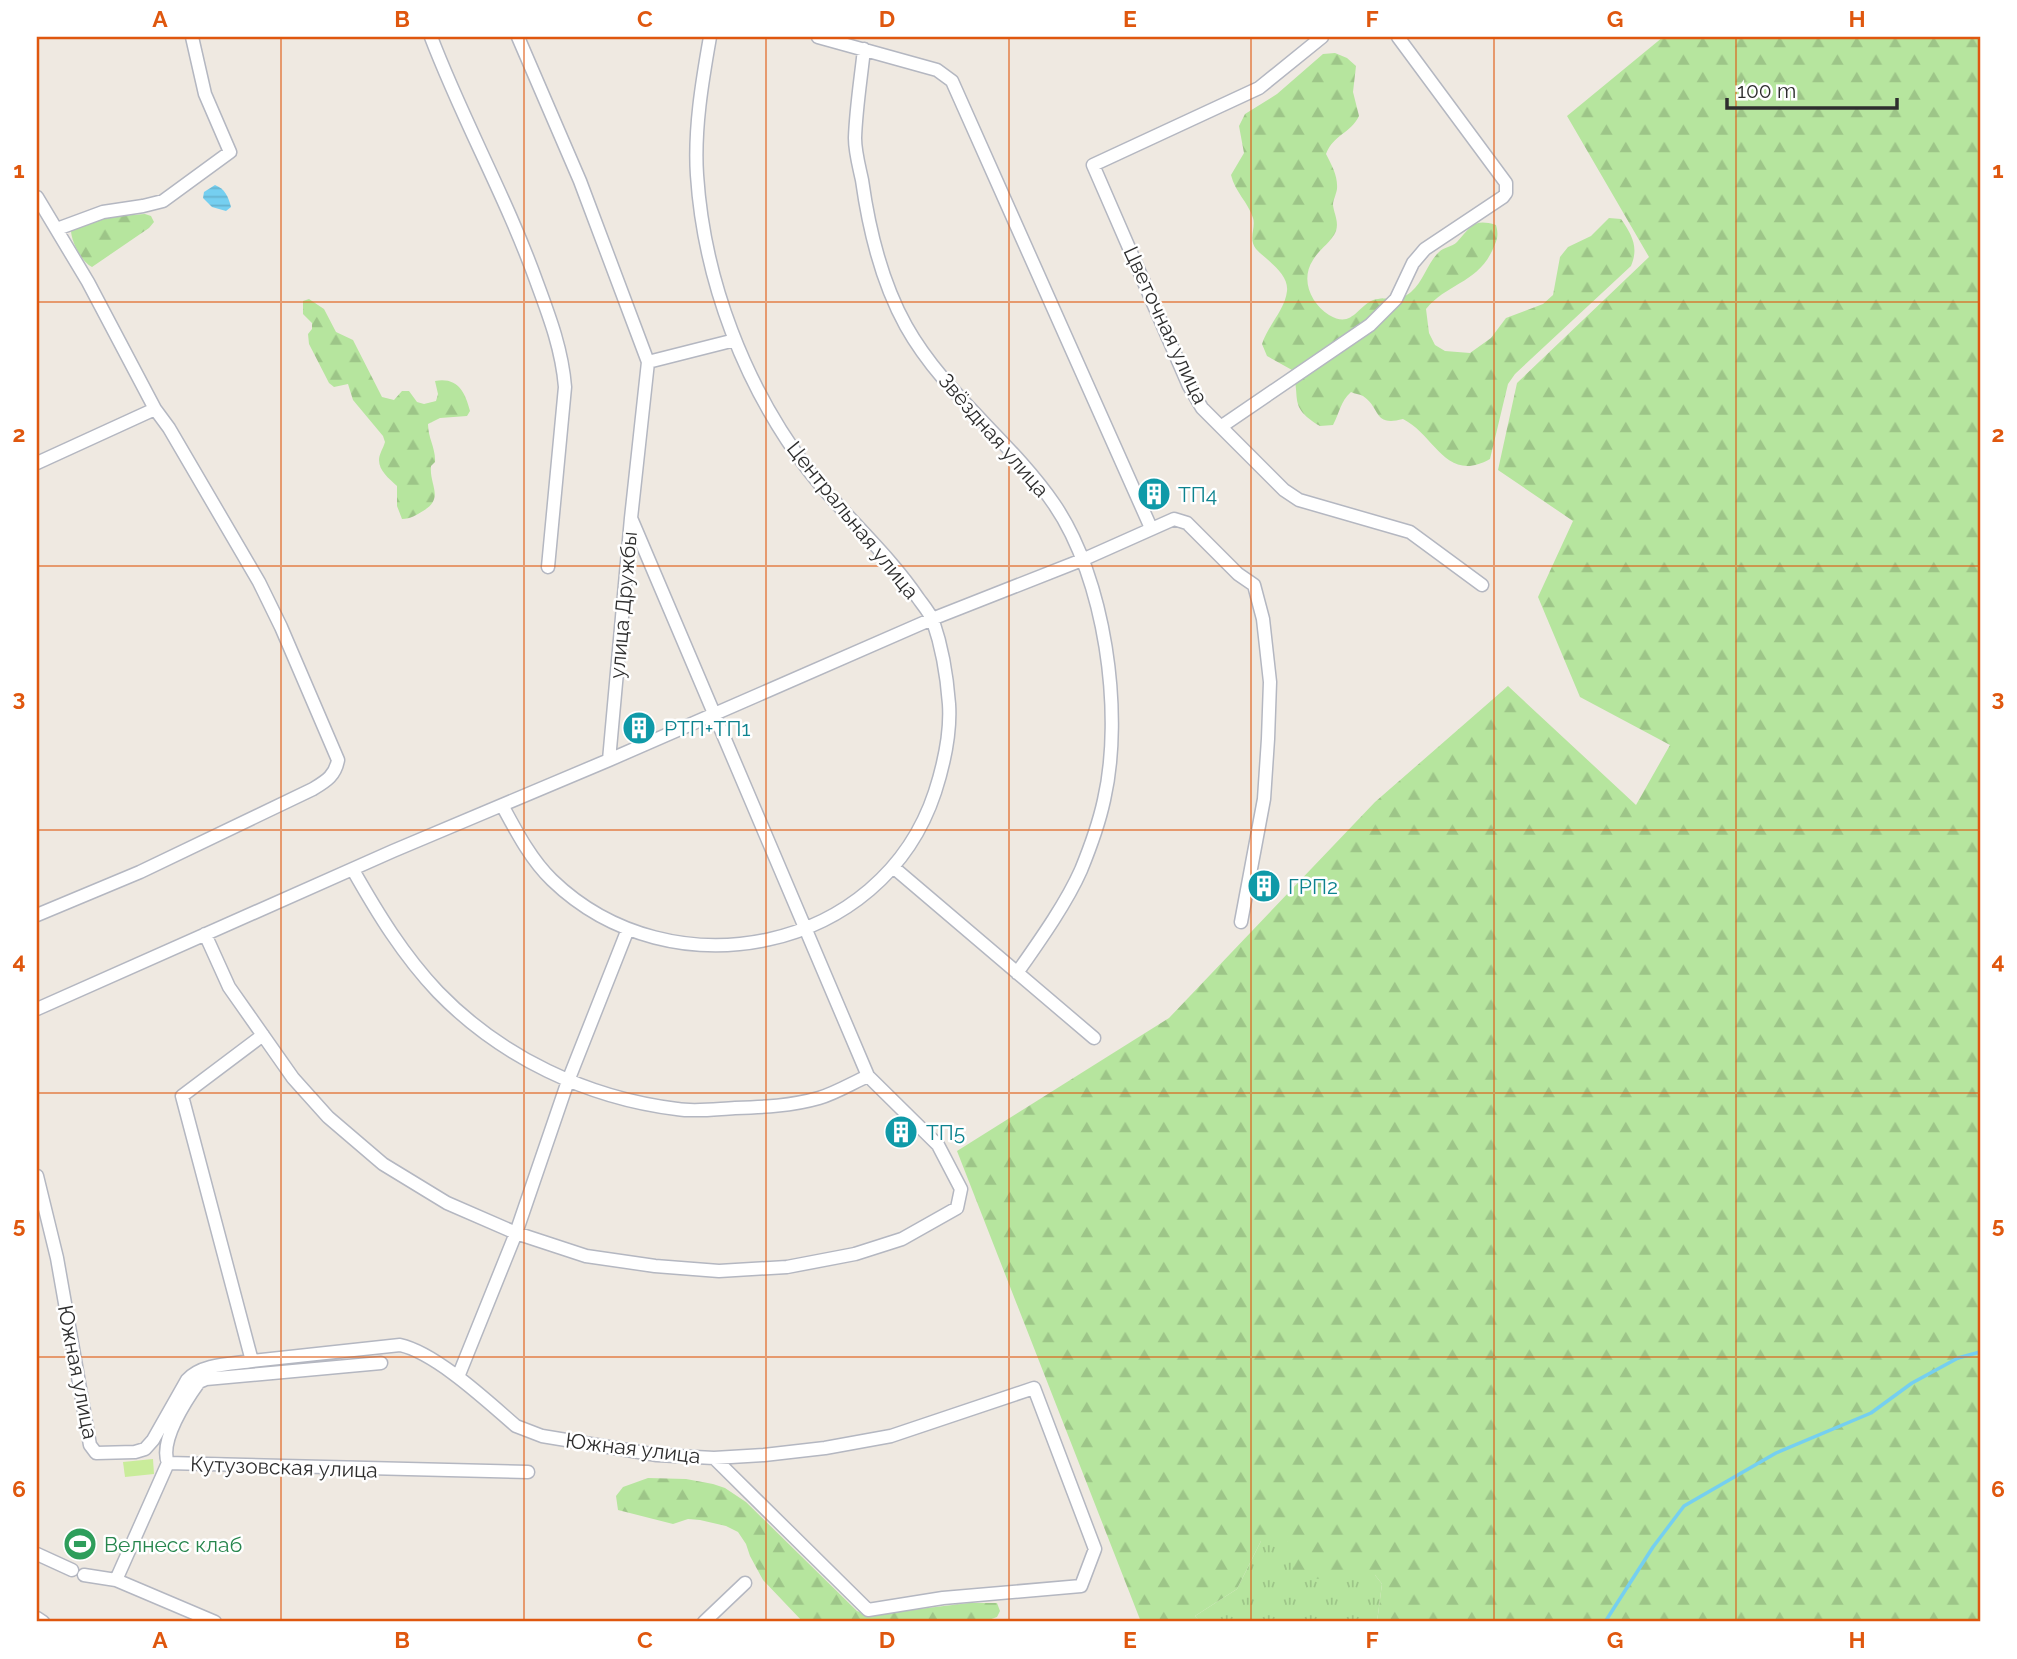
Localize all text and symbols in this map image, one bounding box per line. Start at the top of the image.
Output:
text: A [152,5,168,32]
text: B [394,5,410,32]
text: C [637,5,653,32]
text: D [879,5,895,32]
text: E [1123,5,1137,32]
text: F [1365,5,1379,32]
text: G [1607,5,1623,32]
text: H [1848,5,1866,32]
scale bar [1727,66,1896,110]
text: 100 m [1737,78,1796,103]
text: 1 [13,156,25,183]
text: 1 [1992,156,2004,183]
street label: Цветочная улица [1119,242,1213,408]
street label: Звёздная улица [934,368,1054,502]
text: 2 [13,420,25,447]
text: 2 [1992,420,2004,447]
street label: Центральная улица [782,436,924,604]
building icon: ТП4 [1135,475,1173,513]
place label: ТП4 [1178,482,1217,507]
street label: улица Дружбы [604,530,642,680]
text: 3 [13,684,25,711]
text: 3 [1992,684,2004,711]
building icon: РТП+ТП1 [620,709,658,747]
place label: РТП+ТП1 [664,716,750,741]
building icon: ГРП2 [1245,867,1283,905]
place label: ГРП2 [1288,874,1338,899]
text: 4 [12,947,26,974]
text: 4 [1991,947,2005,974]
building icon: ТП5 [882,1113,920,1151]
place label: ТП5 [926,1120,965,1145]
text: 5 [13,1211,26,1238]
text: 5 [1992,1211,2005,1238]
street label: Южная улица [53,1303,103,1441]
street label: Южная улица [564,1427,702,1469]
street label: Кутузовская улица [190,1451,378,1483]
text: 6 [12,1475,26,1502]
text: 6 [1991,1475,2005,1502]
sports icon: Велнесс клаб [61,1525,99,1563]
place label: Велнесс клаб [104,1532,242,1557]
text: A [152,1626,168,1653]
text: B [394,1626,410,1653]
text: C [637,1626,653,1653]
text: D [879,1626,895,1653]
text: E [1123,1626,1137,1653]
text: F [1365,1626,1379,1653]
text: G [1607,1626,1623,1653]
text: H [1848,1626,1866,1653]

